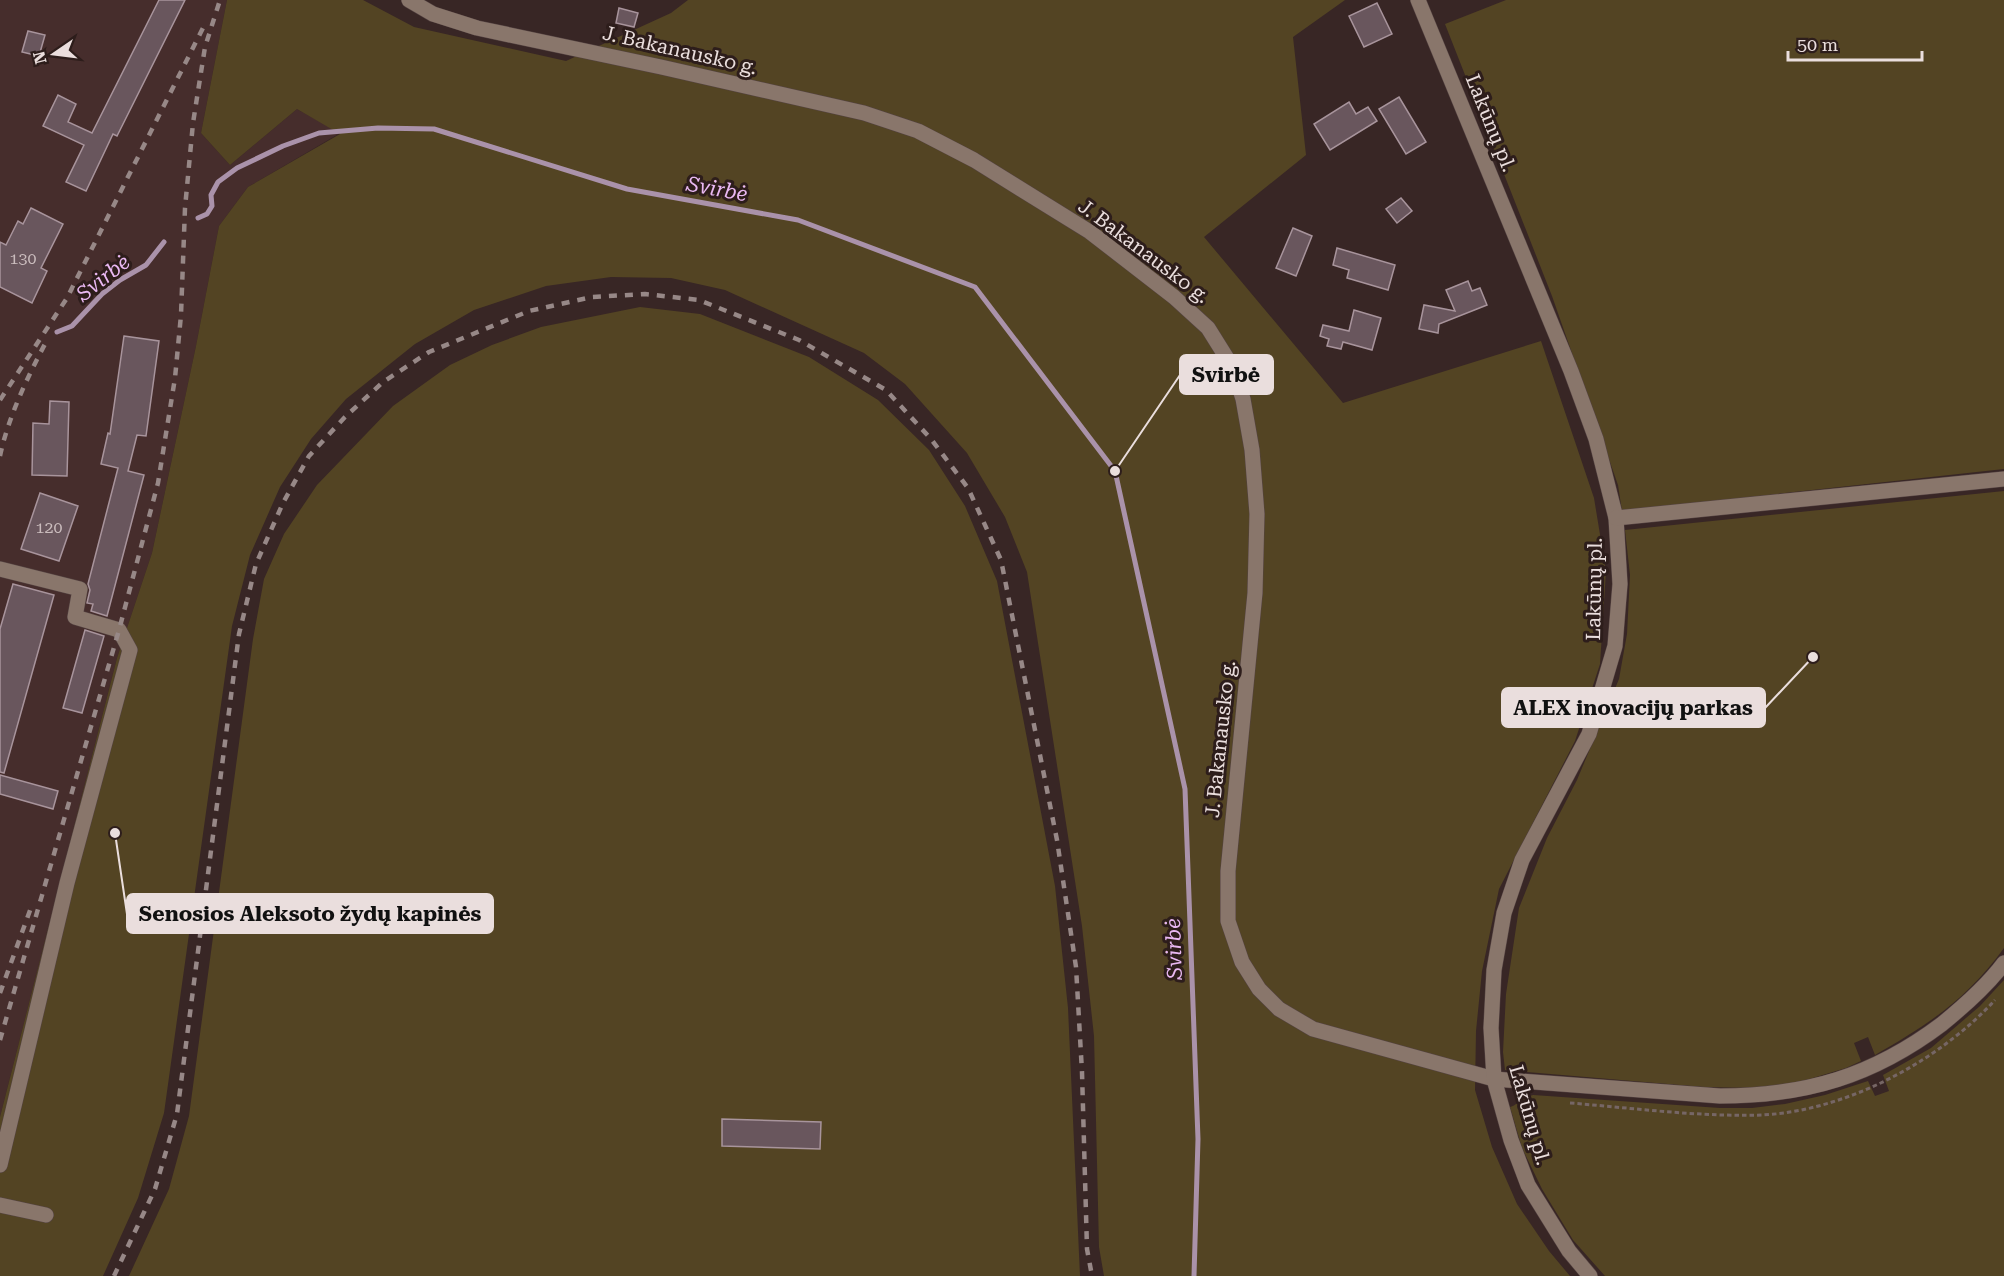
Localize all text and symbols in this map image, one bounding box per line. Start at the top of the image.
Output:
street label: J. Bakanausko g. [600,21,760,79]
north arrow [24,24,84,84]
scale bar [1788,24,1922,62]
text: 50 m [1797,34,1838,55]
text: N [29,49,51,66]
street label: Lakūnų pl. [1461,71,1521,175]
water label: Svirbė [684,172,749,206]
street label: J. Bakanausko g. [1074,194,1214,308]
house number: 130 [10,249,36,268]
water label: Svirbė [71,250,135,307]
callout: Svirbė [1180,355,1273,394]
text: Svirbė [1192,363,1260,387]
house number: 120 [36,518,62,537]
street label: Lakūnų pl. [1581,537,1607,641]
street label: J. Bakanausko g. [1200,659,1240,819]
callout: ALEX inovacijų parkas [1502,688,1765,727]
text: ALEX inovacijų parkas [1513,696,1753,720]
callout: Senosios Aleksoto žydų kapinės [127,894,493,933]
text: Senosios Aleksoto žydų kapinės [139,902,481,926]
water label: Svirbė [1161,918,1187,981]
street label: Lakūnų pl. [1504,1062,1556,1168]

